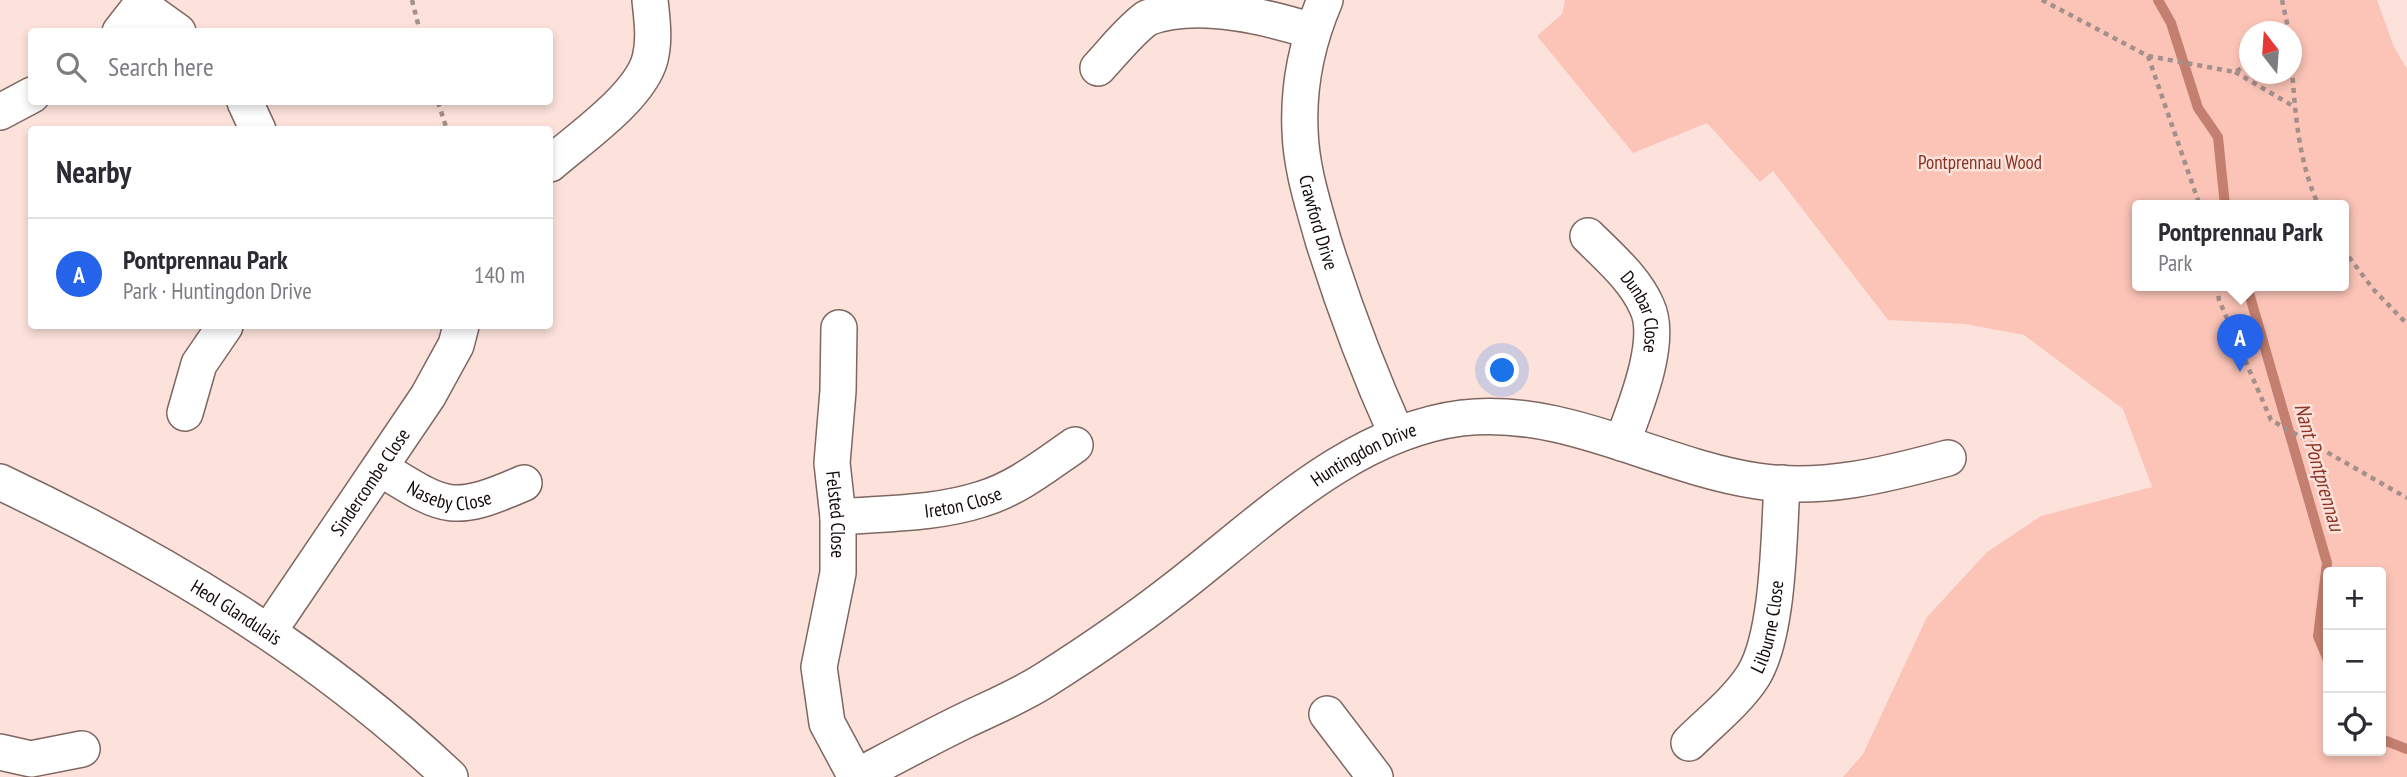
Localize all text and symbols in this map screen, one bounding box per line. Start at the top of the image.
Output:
north arrow [2239,21,2302,84]
search box [28,28,553,105]
icon: search [52,48,90,86]
text: Search here [108,50,214,83]
park label: Pontprennau Wood [1918,150,2042,174]
text: Nearby [56,152,131,191]
street label: Crawford Drive [1294,173,1344,273]
popup [2132,200,2349,291]
text: Pontprennau Park [2158,215,2323,248]
text: Pontprennau Park [123,243,288,276]
text: Park [2158,248,2192,277]
text: A [73,260,85,289]
text: 140 m [474,260,525,289]
street label: Dunbar Close [1616,266,1664,355]
text: Park · Huntingdon Drive [123,276,312,305]
pin: A [2217,314,2263,372]
your location [1485,353,1519,387]
water label: Nant Pontprennau [2288,400,2351,536]
street label: Huntingdon Drive [1306,417,1419,491]
street label: Sindercombe Close [325,423,415,540]
street label: Felsted Close [821,470,850,558]
street label: Naseby Close [403,475,495,515]
street label: Ireton Close [923,481,1005,523]
map controls [2323,567,2386,756]
button: + [2323,567,2386,630]
street label: Heol Glandulais [187,574,287,650]
street label: Lilburne Close [1745,579,1788,677]
button: − [2323,630,2386,693]
button: locate [2323,693,2386,756]

